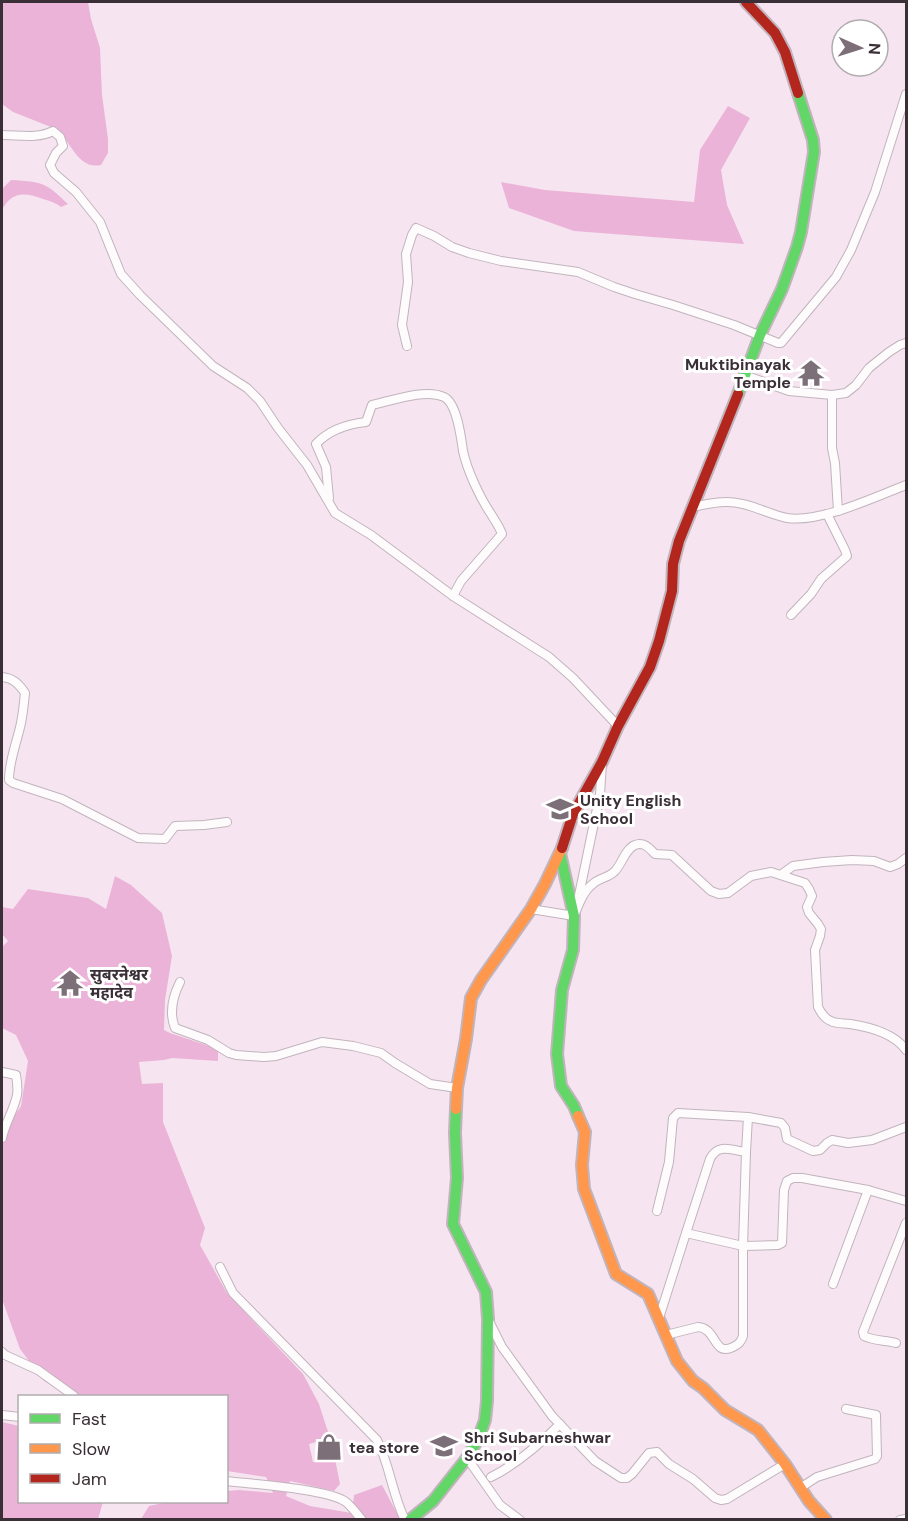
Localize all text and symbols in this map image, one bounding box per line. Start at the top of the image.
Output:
north arrow [830,18,890,78]
text: N [864,42,885,55]
place label: Muktibinayak Temple [685,354,792,393]
temple icon: Muktibinayak Temple [796,358,826,388]
place label: Unity English School [580,790,681,829]
school or university icon: Unity English School [545,794,575,824]
place label: सुबरनेश्वर महादेव [90,964,149,1003]
temple icon: सुबरनेश्वर महादेव [55,968,85,998]
legend [18,1395,228,1503]
text: Fast [72,1407,107,1431]
place label: Shri Subarneshwar School [464,1427,611,1466]
school or university icon: Shri Subarneshwar School [429,1431,459,1461]
shop icon: tea store [314,1432,344,1462]
text: Slow [72,1437,111,1461]
place label: tea store [349,1437,419,1458]
text: Jam [72,1467,107,1491]

